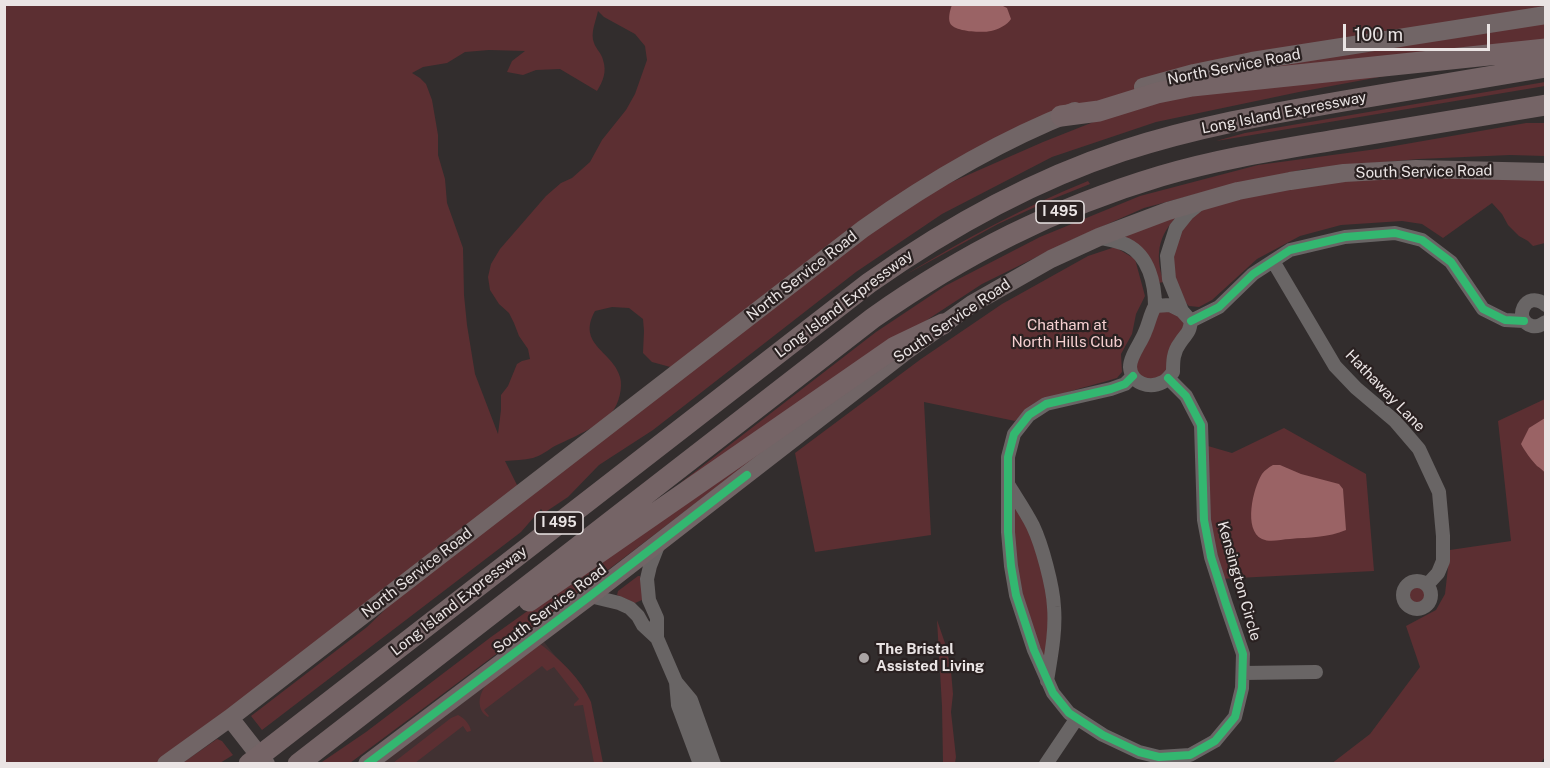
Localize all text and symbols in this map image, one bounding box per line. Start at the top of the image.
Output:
scale bar [1346,12,1493,50]
text: 100 m [1354,24,1403,45]
street label: North Service Road [1166,45,1302,89]
street label: Long Island Expressway [1200,88,1368,138]
street label: South Service Road [1355,162,1493,182]
road number: I 495 [1036,201,1084,223]
street label: North Service Road [743,227,861,325]
street label: Long Island Expressway [772,246,916,362]
street label: South Service Road [890,275,1014,367]
park label: Chatham at North Hills Club [1011,316,1123,351]
street label: Hathaway Lane [1341,346,1429,436]
road number: I 495 [535,512,583,534]
street label: Kensington Circle [1213,519,1265,643]
street label: North Service Road [358,524,476,622]
street label: Long Island Expressway [387,542,531,660]
street label: South Service Road [490,561,610,657]
place label: The Bristal Assisted Living [876,640,984,675]
marker: The Bristal Assisted Living [857,651,871,665]

